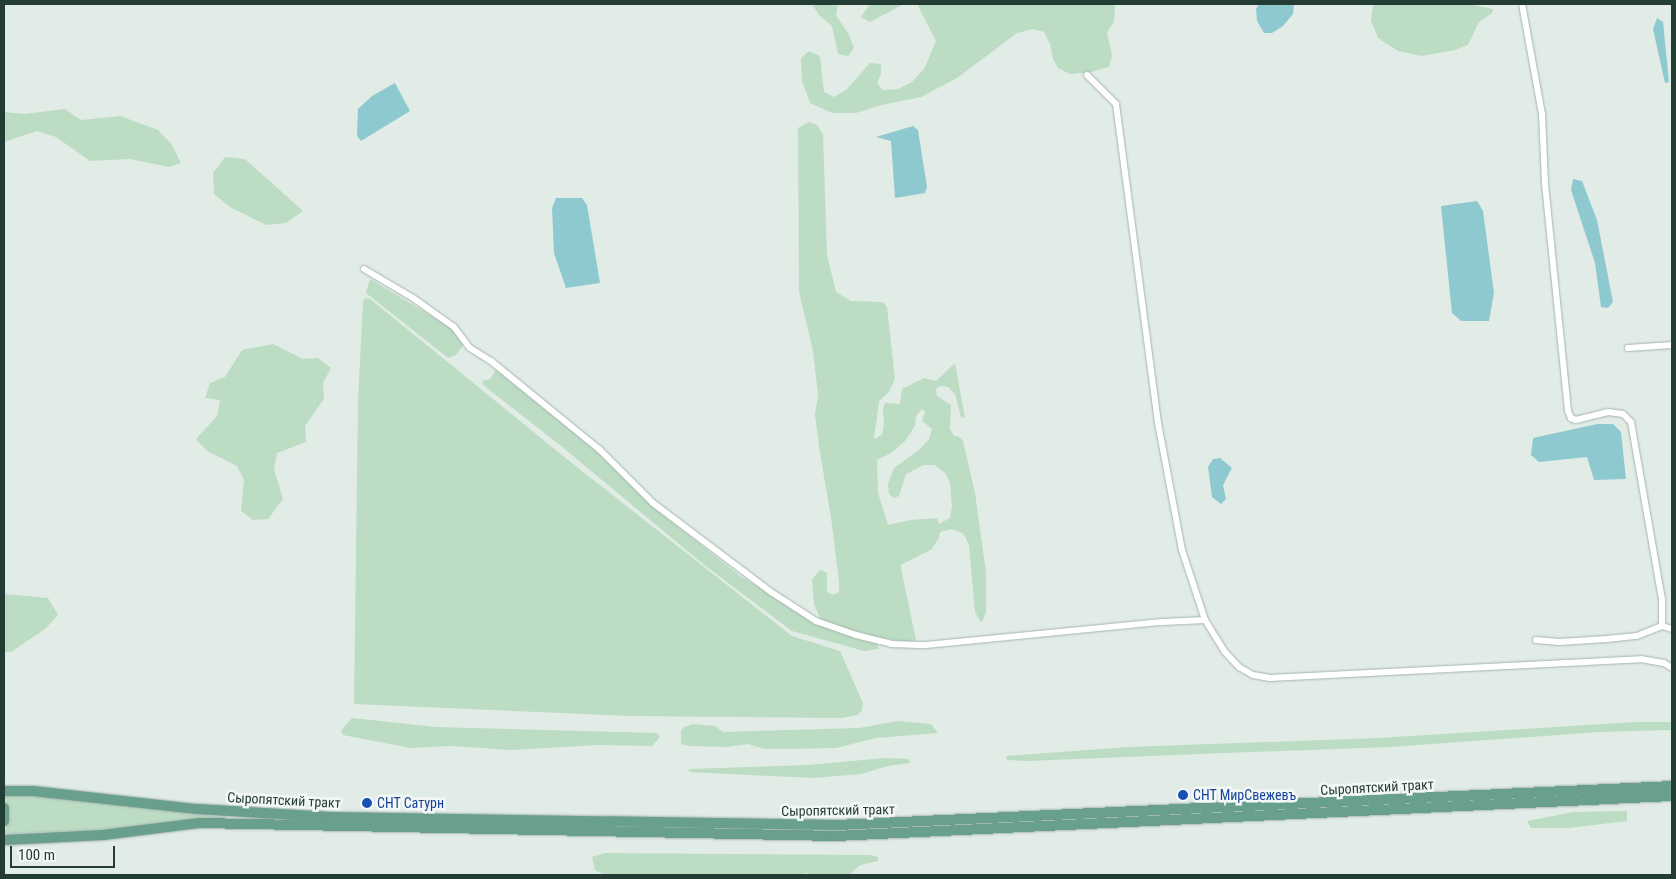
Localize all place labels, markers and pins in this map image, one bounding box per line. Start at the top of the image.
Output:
place label: СНТ МирСвежевъ [1193,787,1296,803]
marker: СНТ МирСвежевъ [1177,789,1189,801]
place label: СНТ Сатурн [377,795,444,811]
marker: СНТ Сатурн [361,797,373,809]

